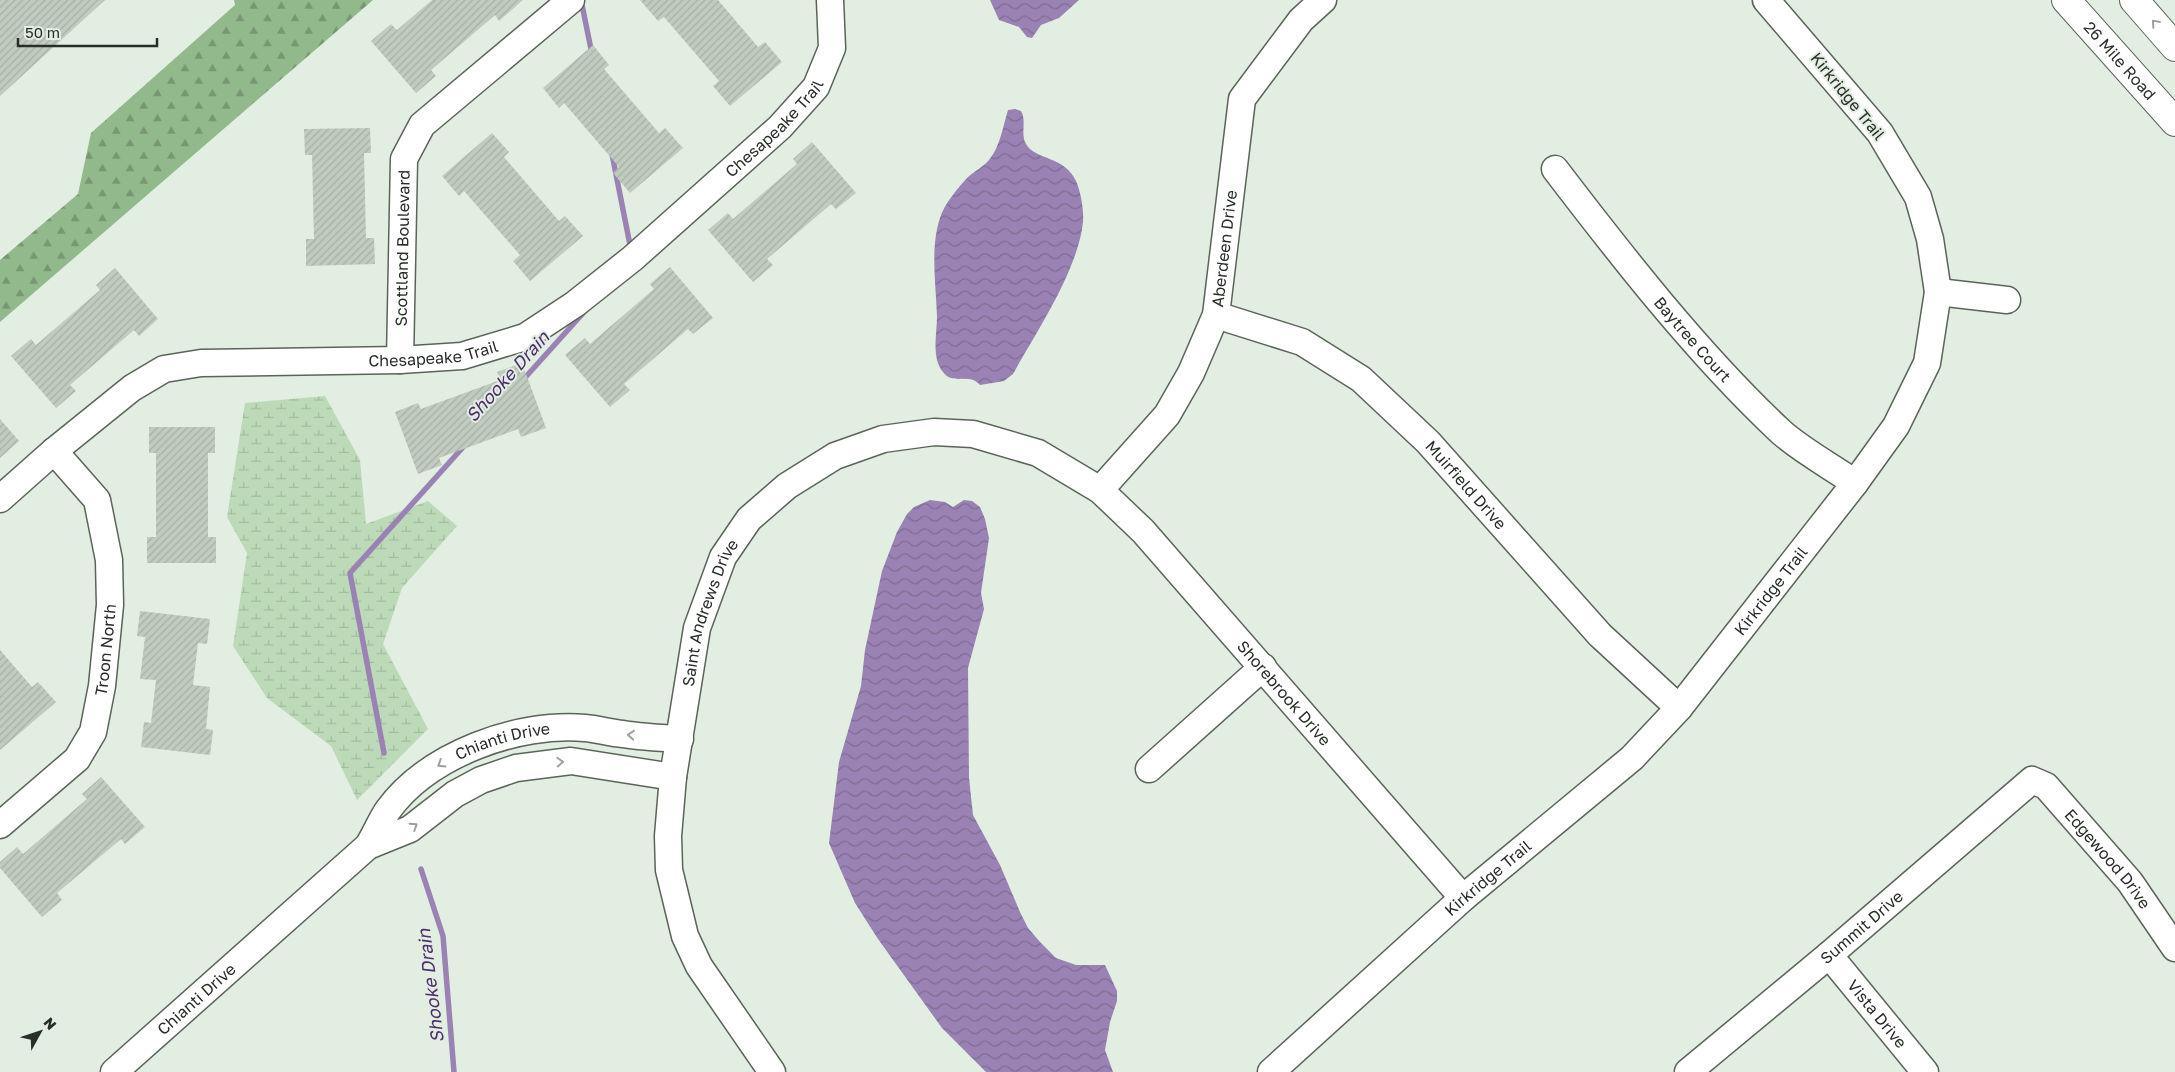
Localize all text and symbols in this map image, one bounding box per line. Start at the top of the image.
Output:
scale bar [18,15,156,47]
street label: 26 Mile Road [2080,17,2160,104]
one-way arrow [2151,20,2160,29]
text: 50 m [25,23,60,41]
street label: Kirkridge Trail [1807,48,1889,144]
street label: Chesapeake Trail [721,77,828,181]
street label: Scottland Boulevard [391,170,414,326]
street label: Aberdeen Drive [1207,189,1241,308]
street label: Baytree Court [1650,292,1736,386]
water label: Shooke Drain [461,325,554,426]
street label: Chesapeake Trail [368,336,500,370]
street label: Muirfield Drive [1421,436,1511,533]
street label: Saint Andrews Drive [678,535,742,688]
street label: Kirkridge Trail [1730,542,1812,639]
street label: Troon North [90,603,120,698]
street label: Shorebrook Drive [1233,636,1335,750]
street label: Chianti Drive [452,718,551,764]
one-way arrow [627,730,635,741]
one-way arrow [556,756,564,767]
one-way arrow [437,758,447,767]
street label: Edgewood Drive [2061,805,2155,912]
one-way arrow [408,823,418,832]
street label: Kirkridge Trail [1440,836,1535,920]
street label: Summit Drive [1816,886,1907,968]
water label: Shooke Drain [412,927,448,1044]
street label: Chianti Drive [153,959,239,1039]
street label: Vista Drive [1843,975,1911,1052]
north arrow [15,1007,65,1057]
text: N [40,1014,60,1033]

